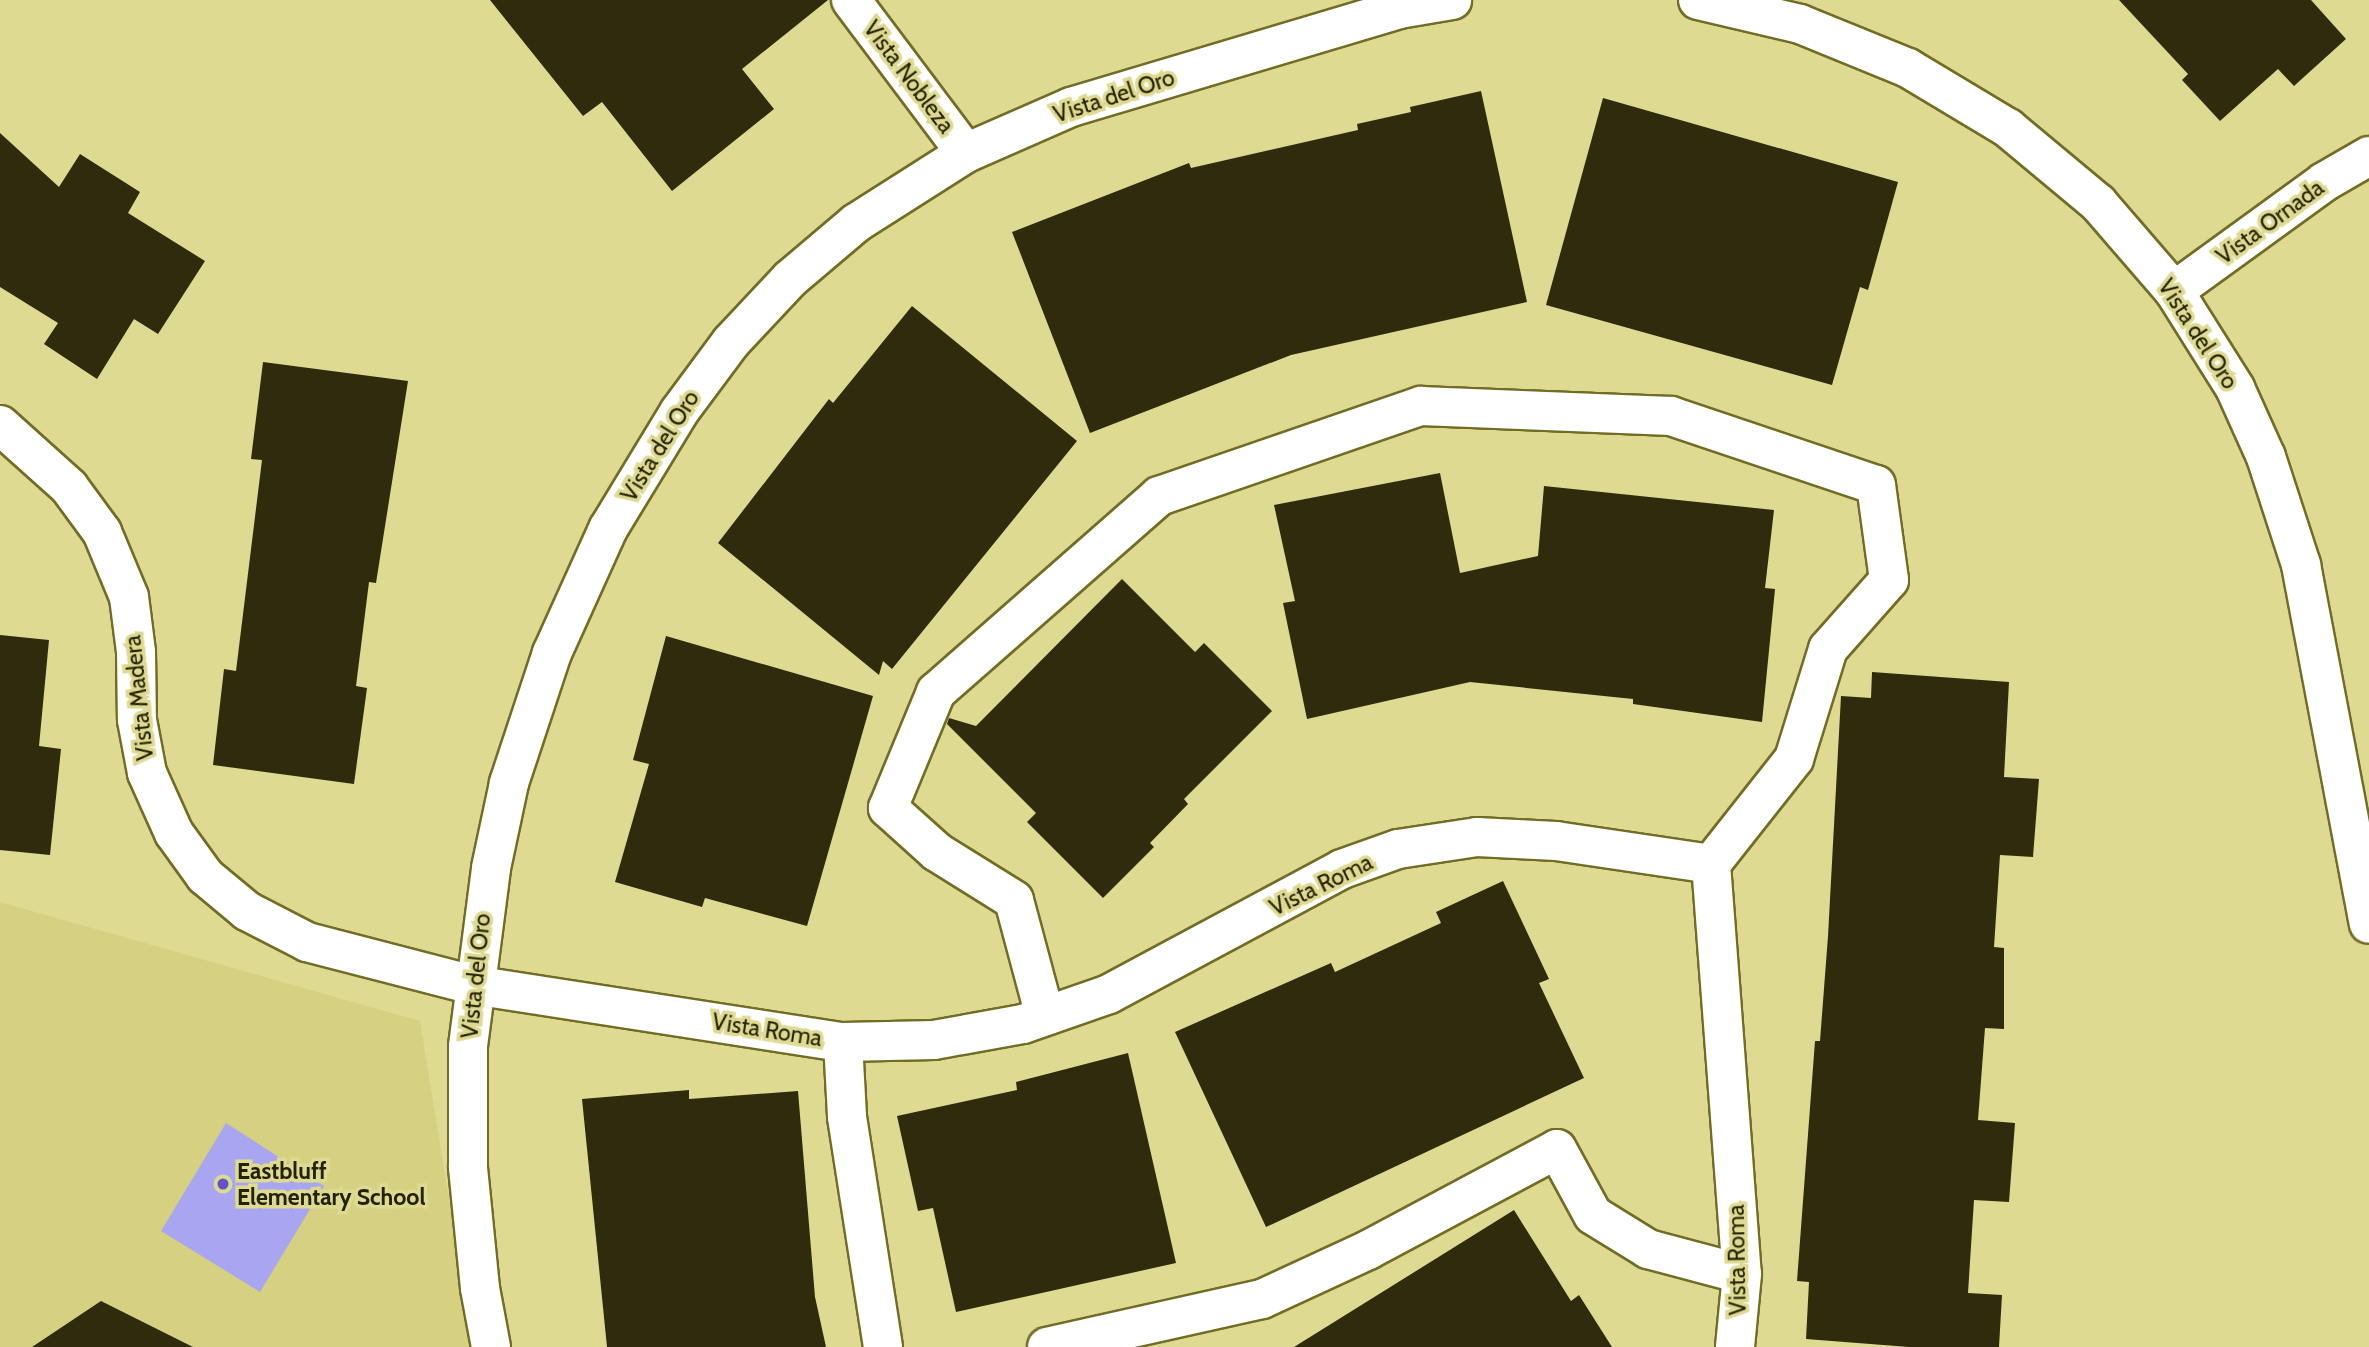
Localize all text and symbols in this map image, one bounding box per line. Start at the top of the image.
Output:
street label: Vista Nobleza [858,15,960,139]
street label: Vista del Oro [1050,63,1178,129]
street label: Vista Ornada [2211,174,2329,270]
street label: Vista del Oro [2152,274,2244,394]
street label: Vista del Oro [615,385,705,507]
street label: Vista Madera [119,634,159,762]
street label: Vista Roma [1265,848,1377,922]
street label: Vista del Oro [456,912,496,1040]
street label: Vista Roma [710,1008,824,1052]
place label: Eastbluff Elementary School [237,1157,425,1211]
marker: Eastbluff Elementary School [215,1176,231,1192]
street label: Vista Roma [1722,1204,1752,1316]

